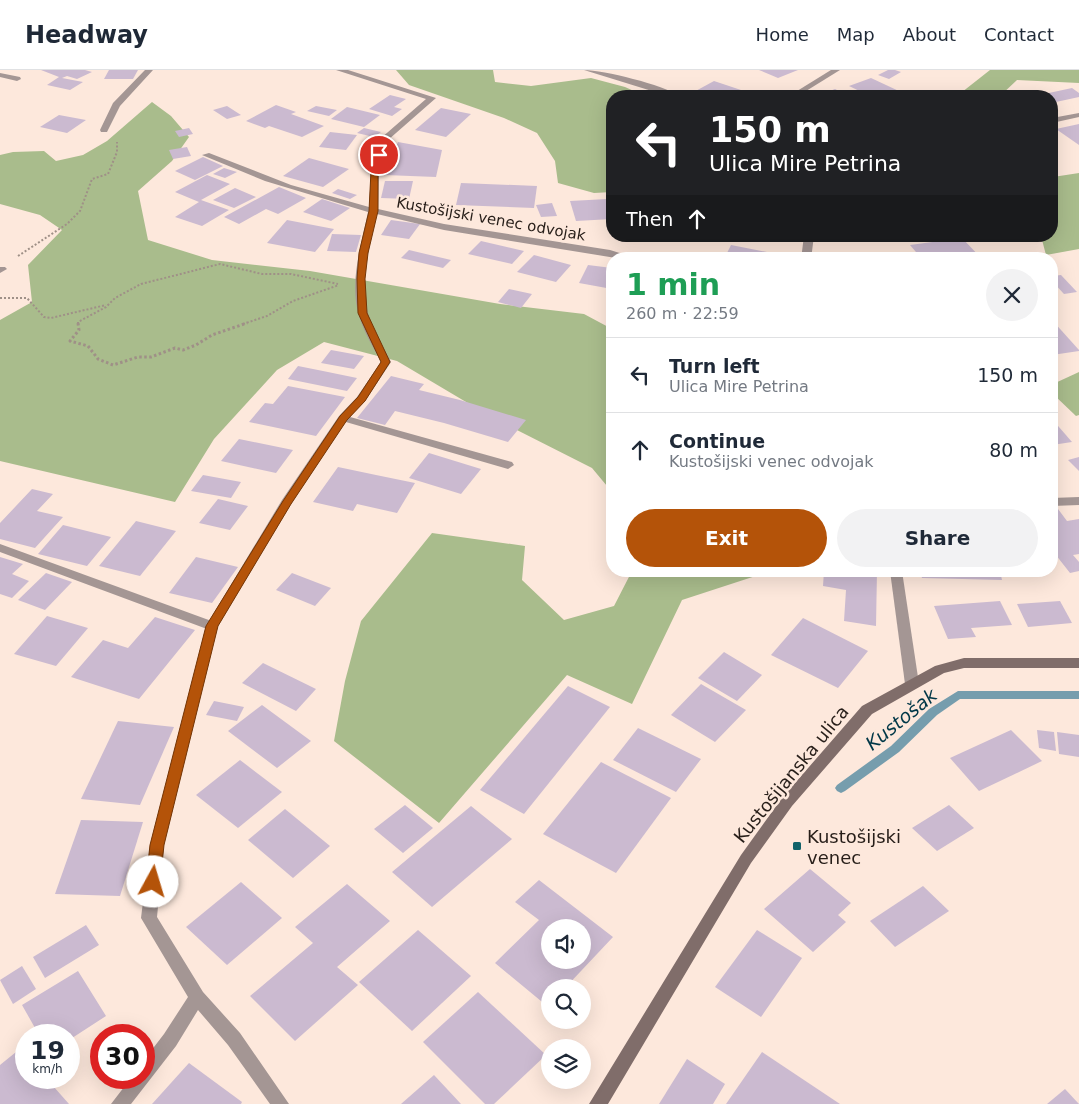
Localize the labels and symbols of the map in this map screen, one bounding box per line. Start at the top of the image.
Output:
pin [358,134,400,176]
street label: Kustošijski venec odvojak [395,193,587,245]
water label: Kustošak [861,683,942,754]
street label: Kustošijanska ulica [729,701,853,847]
place label: Kustošijski venec [807,826,901,868]
marker: Kustošijski venec [791,840,803,852]
position arrow [126,855,178,907]
speed limit sign: 30 [90,1024,155,1089]

